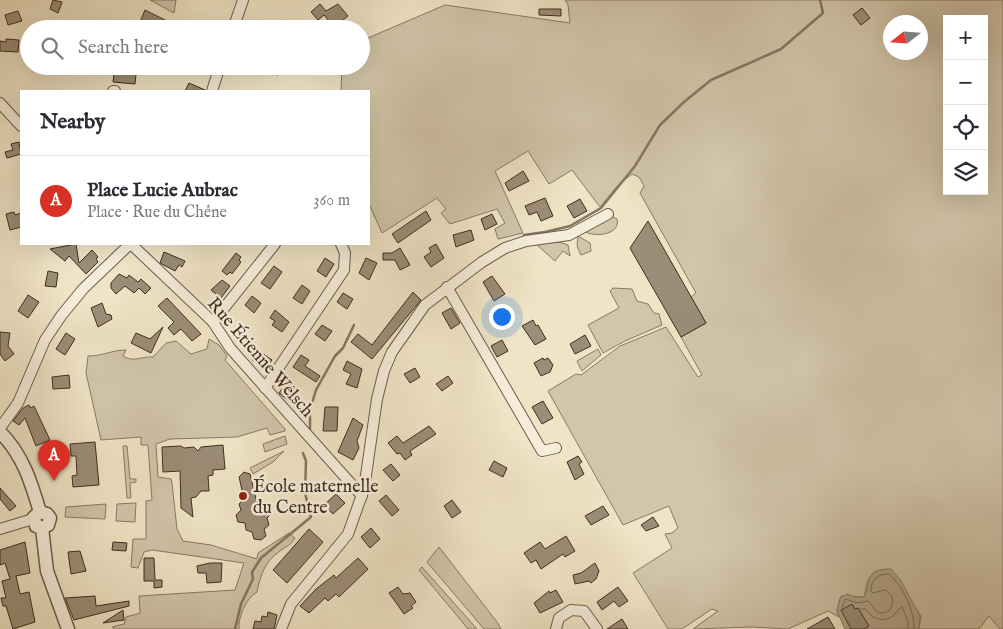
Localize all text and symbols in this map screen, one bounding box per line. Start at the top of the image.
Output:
north arrow [883,15,928,60]
map controls [943,15,988,195]
button: + [943,15,988,60]
search box [20,20,370,75]
icon: search [38,34,66,62]
text: Search here [78,36,169,60]
button: − [943,60,988,105]
button: locate [943,105,988,150]
text: Nearby [40,109,105,136]
button: layers [943,150,988,195]
text: Place Lucie Aubrac [87,179,238,203]
text: A [51,191,61,211]
text: 360 m [314,191,350,211]
text: Place · Rue du Chêne [87,203,227,223]
street label: Rue Étienne Welsch [202,292,320,423]
your location [489,304,515,330]
pin: A [38,440,70,481]
place label: École maternelle du Centre [253,474,378,520]
marker: École maternelle du Centre [237,490,249,502]

